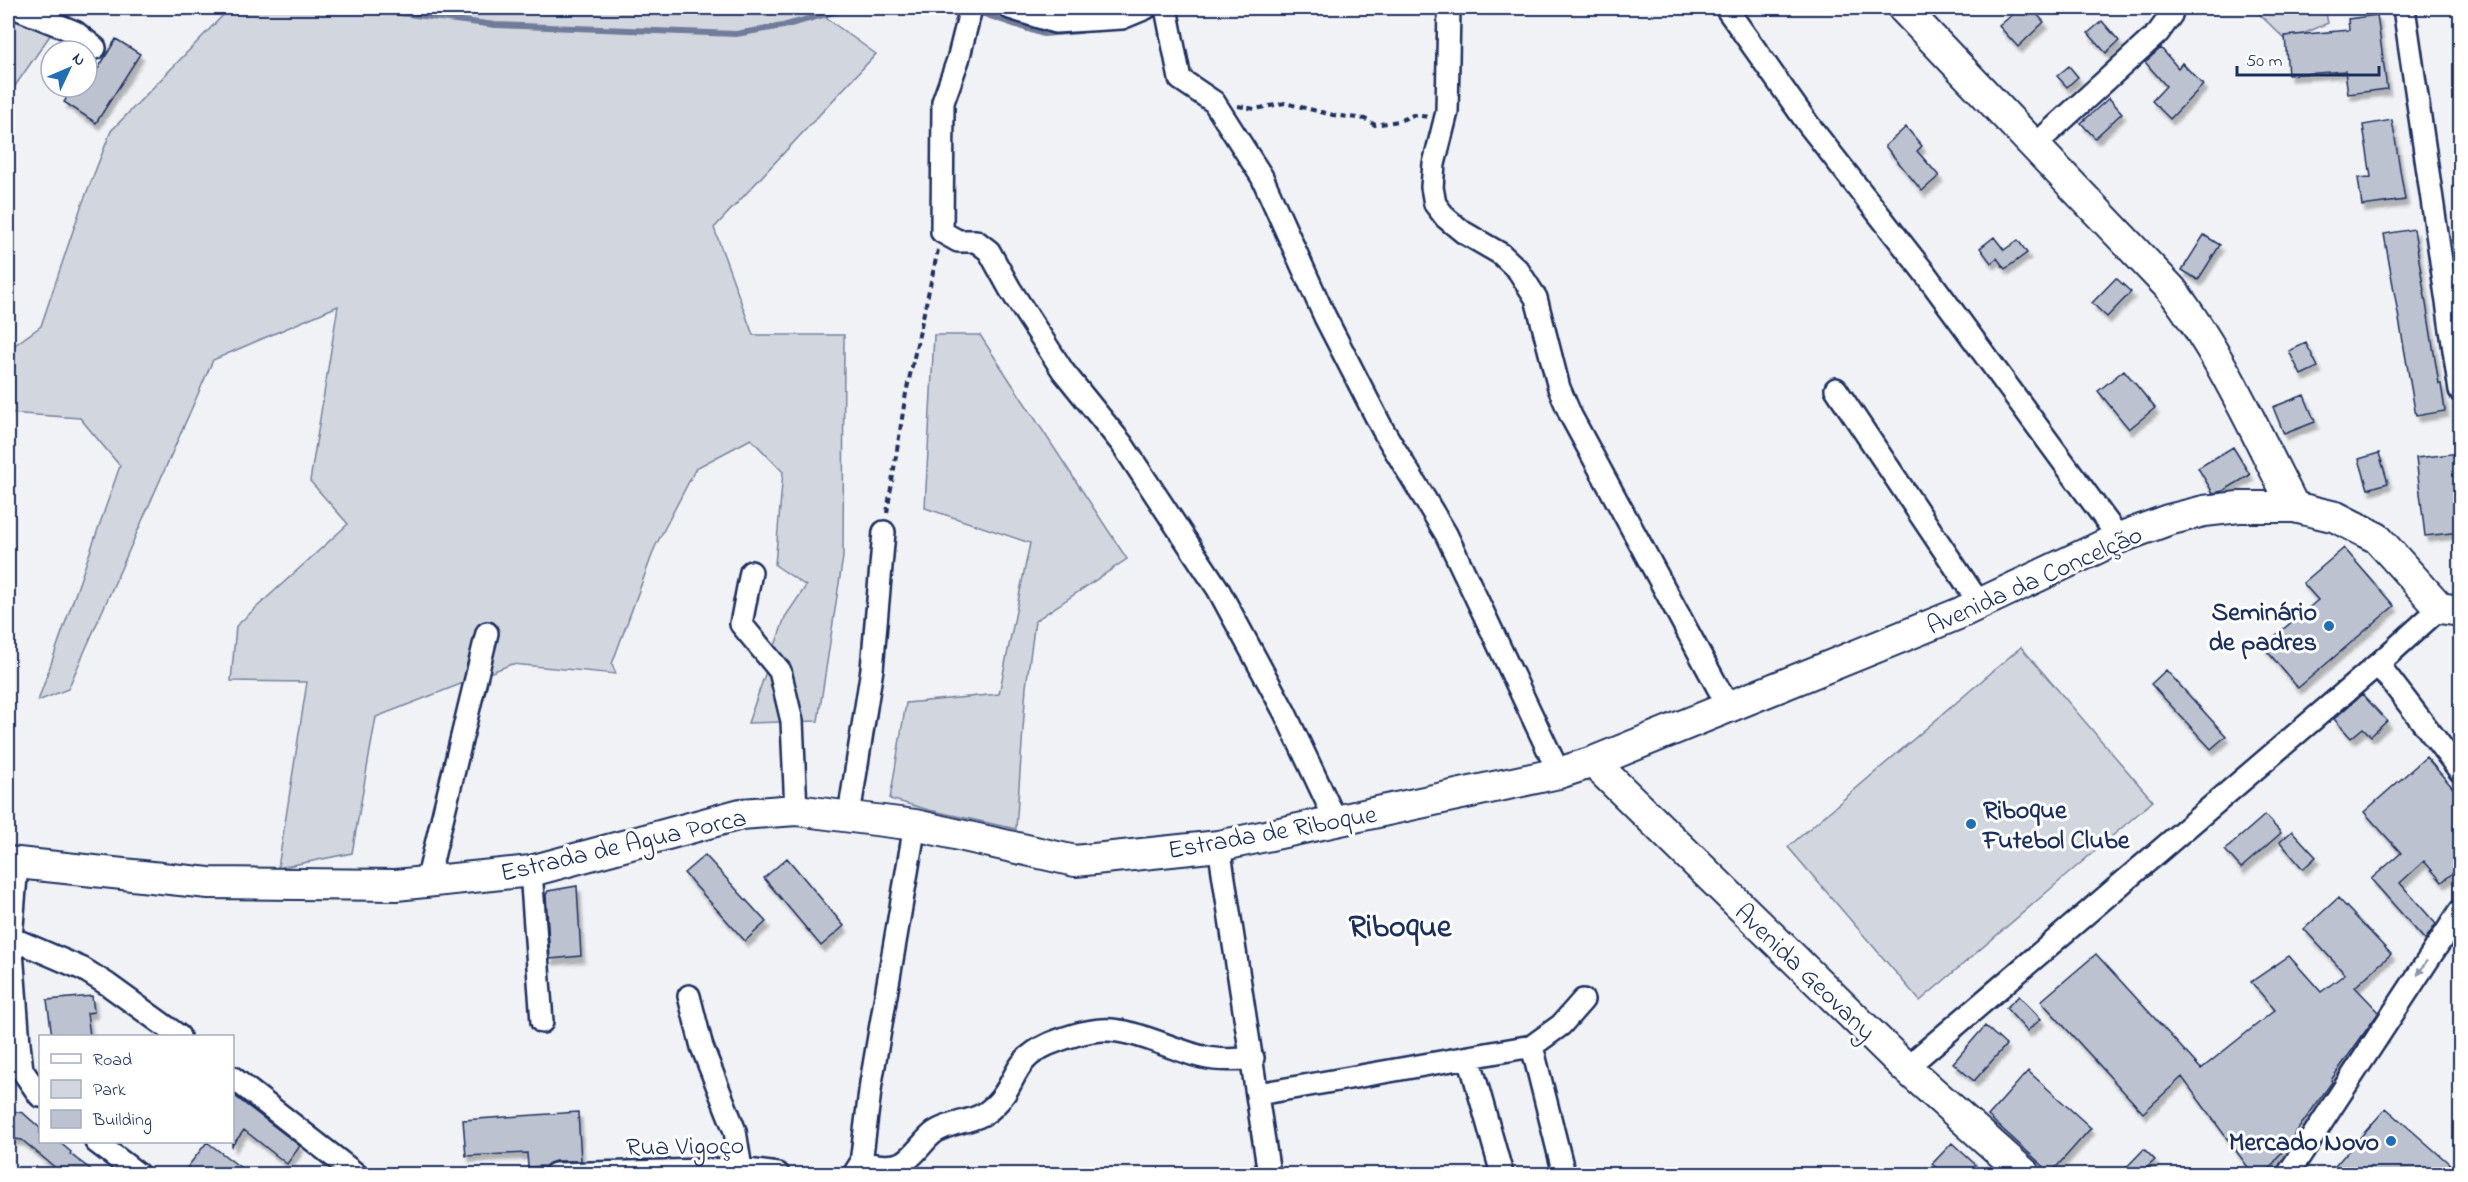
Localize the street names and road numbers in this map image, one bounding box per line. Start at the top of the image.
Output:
street label: Avenida da Concelção [1921,517,2149,646]
street label: Estrada de Riboque [1165,797,1380,871]
street label: Estrada de Agua Porca [497,800,750,894]
street label: Avenida Geovany [1725,896,1883,1051]
street label: Rua Vigoço [626,1128,744,1168]

